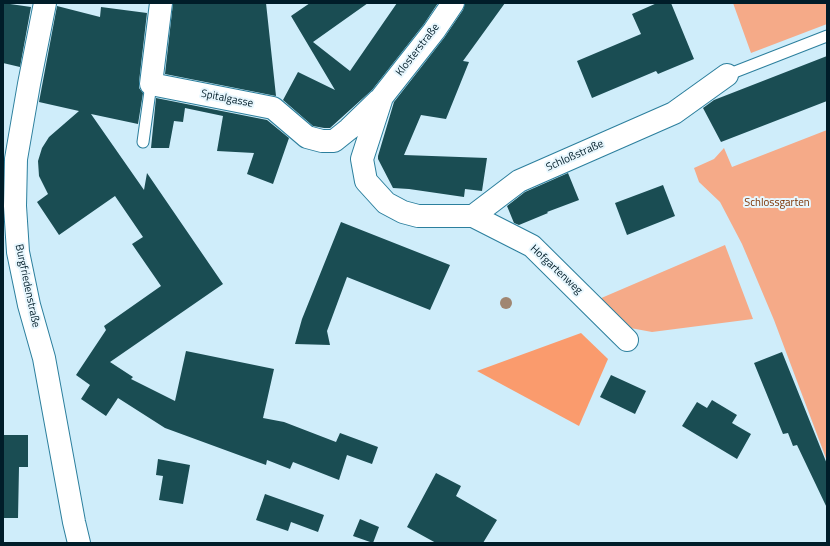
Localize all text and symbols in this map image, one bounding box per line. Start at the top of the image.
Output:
street label: Klosterstraße [393,21,443,79]
street label: Spitalgasse [200,87,254,111]
street label: Schloßstraße [544,137,606,175]
park label: Schlossgarten [744,196,810,210]
street label: Hofgartenweg [527,242,585,298]
street label: Burgfriedenstraße [12,243,42,329]

